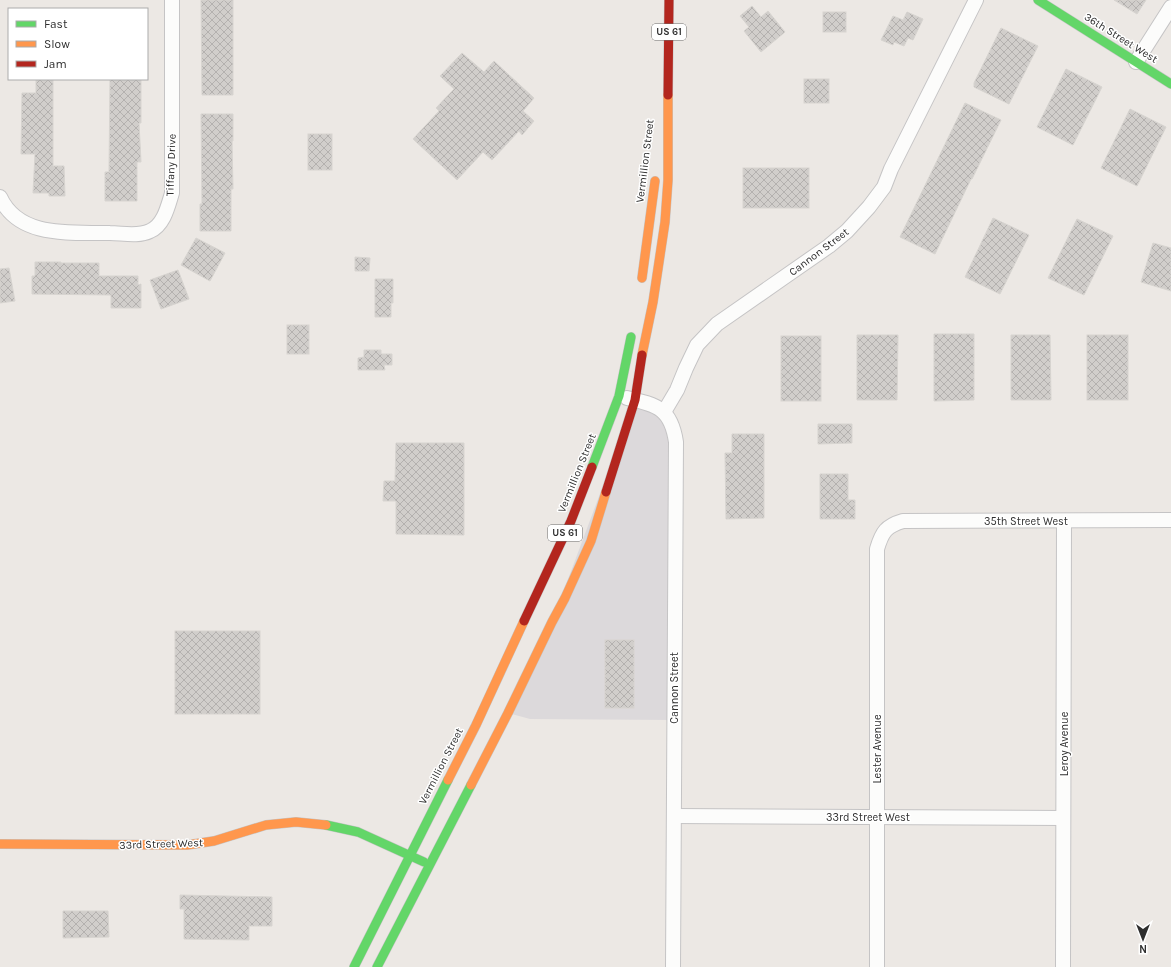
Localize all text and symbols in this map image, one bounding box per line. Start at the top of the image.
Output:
legend [8,8,148,80]
street label: 36th Street West [1082,10,1160,66]
text: Fast [44,17,68,31]
road number: US 61 [652,24,686,40]
text: Slow [44,37,70,51]
text: Jam [44,57,67,71]
street label: Vermillion Street [633,119,657,203]
street label: Tiffany Drive [163,133,179,196]
street label: Cannon Street [787,225,851,279]
street label: Vermillion Street [555,432,599,514]
street label: 35th Street West [984,515,1068,528]
road number: US 61 [548,525,582,541]
street label: Cannon Street [668,652,681,724]
street label: Leroy Avenue [1058,711,1071,776]
street label: Lester Avenue [871,714,884,784]
street label: Vermillion Street [416,726,466,806]
street label: 33rd Street West [826,811,910,824]
street label: 33rd Street West [119,836,203,852]
north arrow [1123,919,1163,959]
text: N [1139,942,1147,955]

